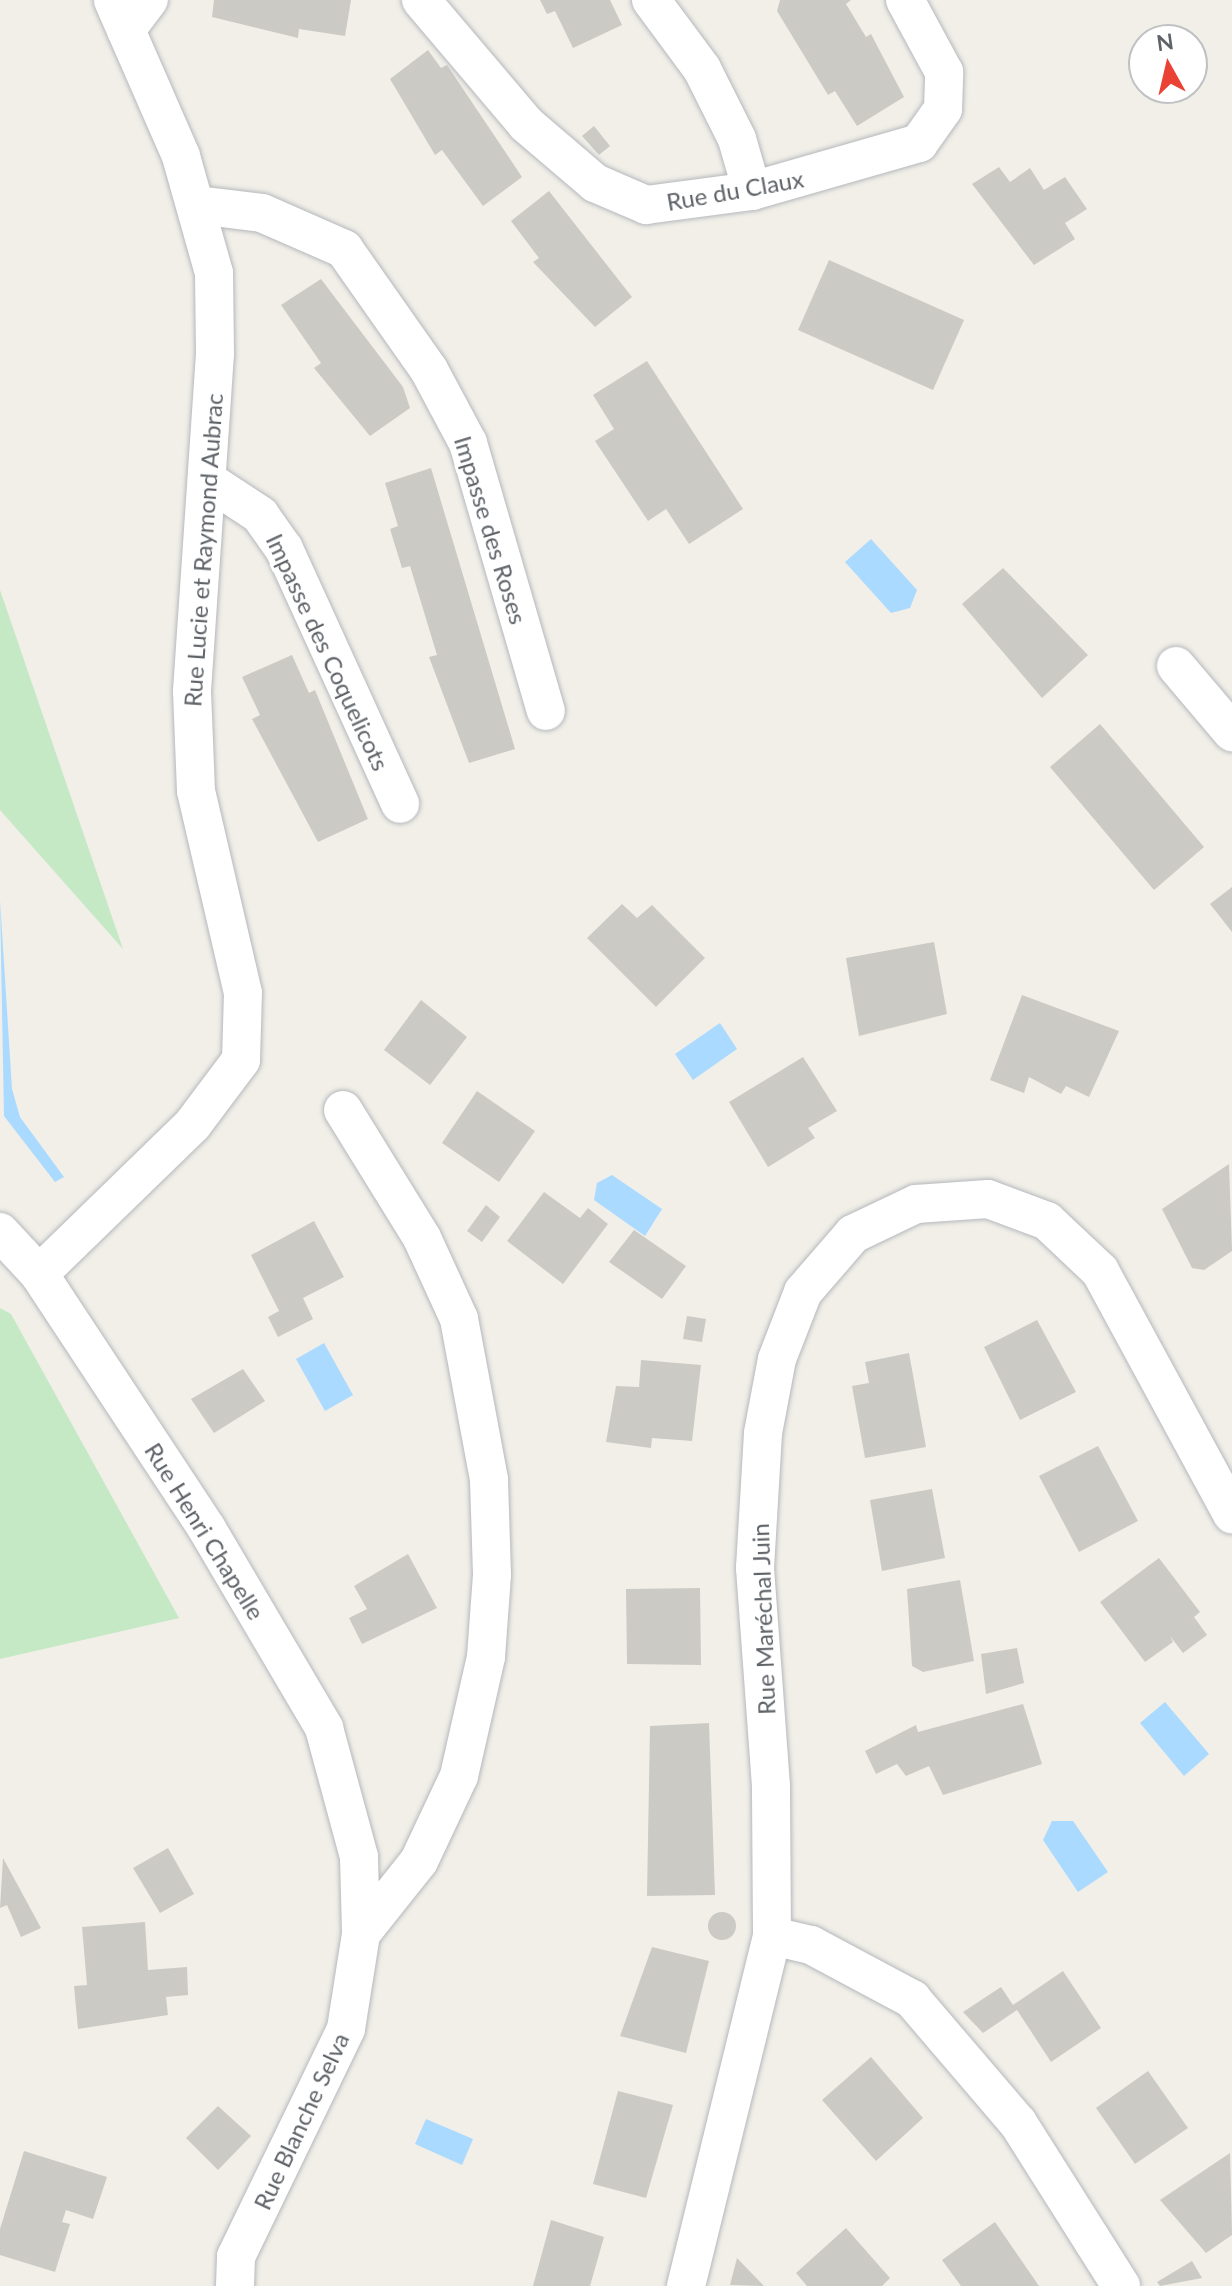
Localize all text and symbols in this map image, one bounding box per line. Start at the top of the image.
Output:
north arrow [1128,24,1208,104]
text: N [1155,27,1175,56]
street label: Rue du Claux [664,164,806,216]
street label: Rue Lucie et Raymond Aubrac [178,392,228,708]
street label: Impasse des Roses [449,432,533,628]
street label: Impasse des Coquelicots [260,529,396,775]
street label: Rue Henri Chapelle [139,1437,271,1625]
street label: Rue Maréchal Juin [745,1522,781,1716]
street label: Rue Blanche Selva [247,2028,355,2214]

